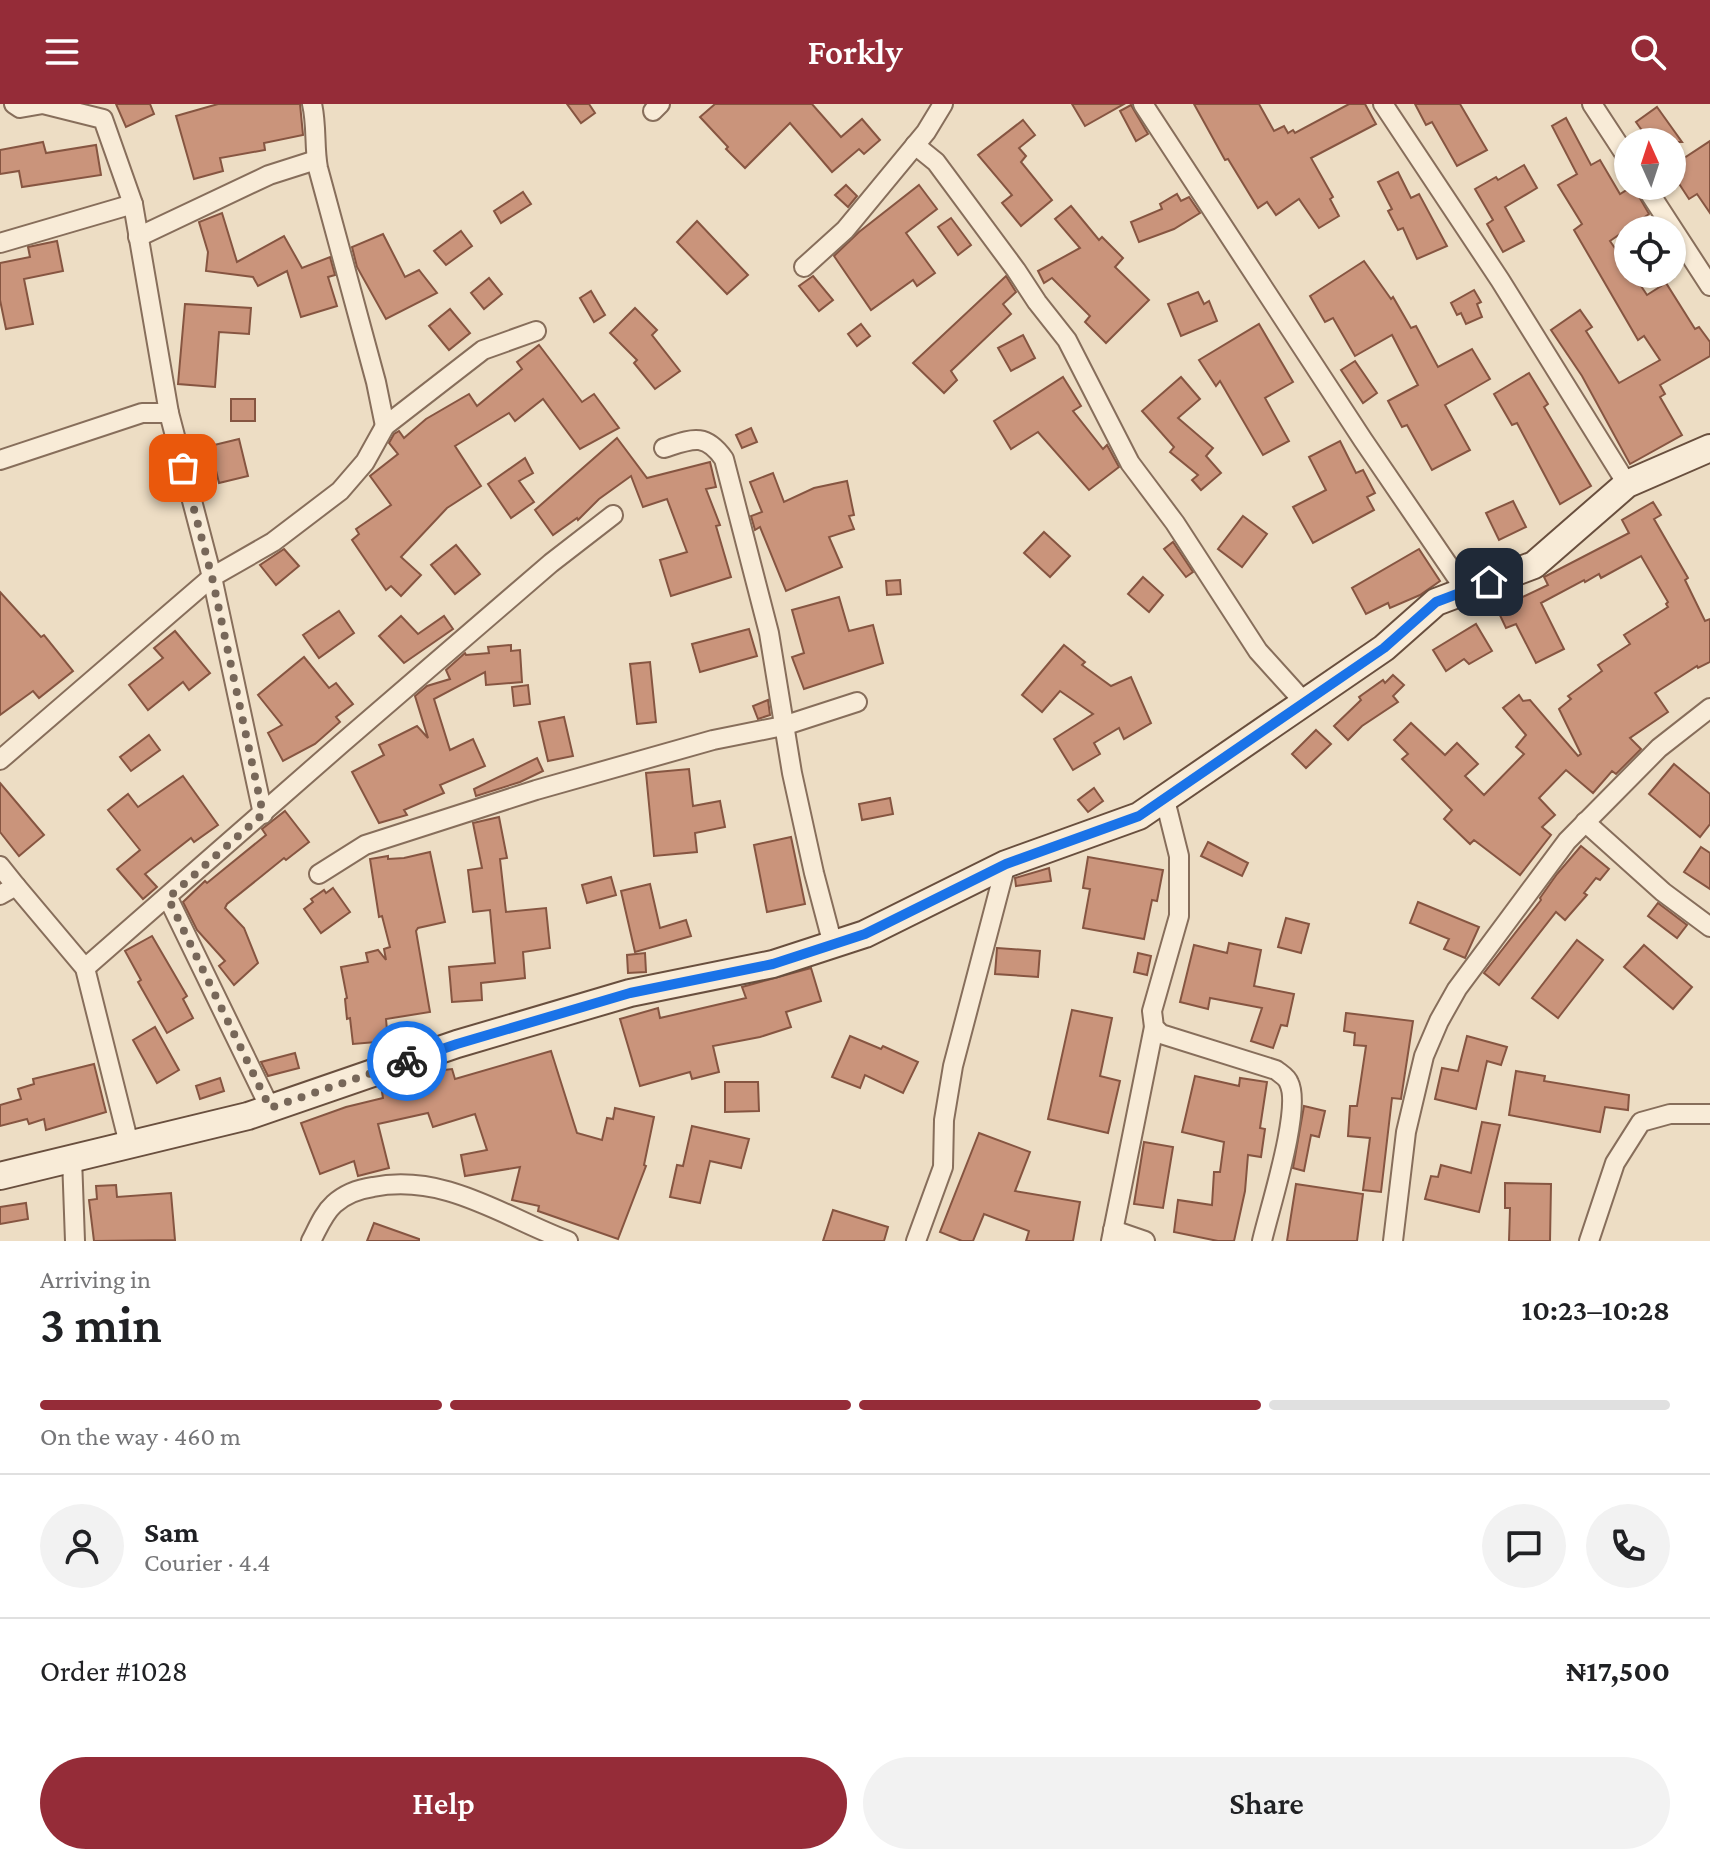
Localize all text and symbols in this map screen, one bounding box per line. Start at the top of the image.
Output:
icon: menu [40,30,84,74]
icon: search [1626,30,1670,74]
text: Forkly [807,32,903,72]
north arrow [1614,128,1686,200]
map controls [1614,128,1686,288]
button: locate [1614,216,1686,288]
pin [149,434,217,502]
icon: bag [161,446,205,490]
pin [1455,548,1523,616]
icon: home [1467,560,1511,604]
courier [367,1021,447,1101]
icon: bike [385,1039,429,1083]
text: Arriving in [40,1265,151,1294]
text: 10:23–10:28 [1522,1293,1670,1326]
text: 3 min [40,1295,162,1353]
text: On the way · 460 m [40,1422,241,1451]
button: person [40,1504,124,1588]
button: chat [1482,1504,1566,1588]
button: phone [1586,1504,1670,1588]
text: Sam [144,1515,199,1548]
text: Courier · 4.4 [144,1548,270,1577]
text: Order #1028 [40,1654,188,1687]
text: ₦17,500 [1566,1654,1670,1687]
button: Help [40,1757,847,1849]
button: Share [863,1757,1670,1849]

